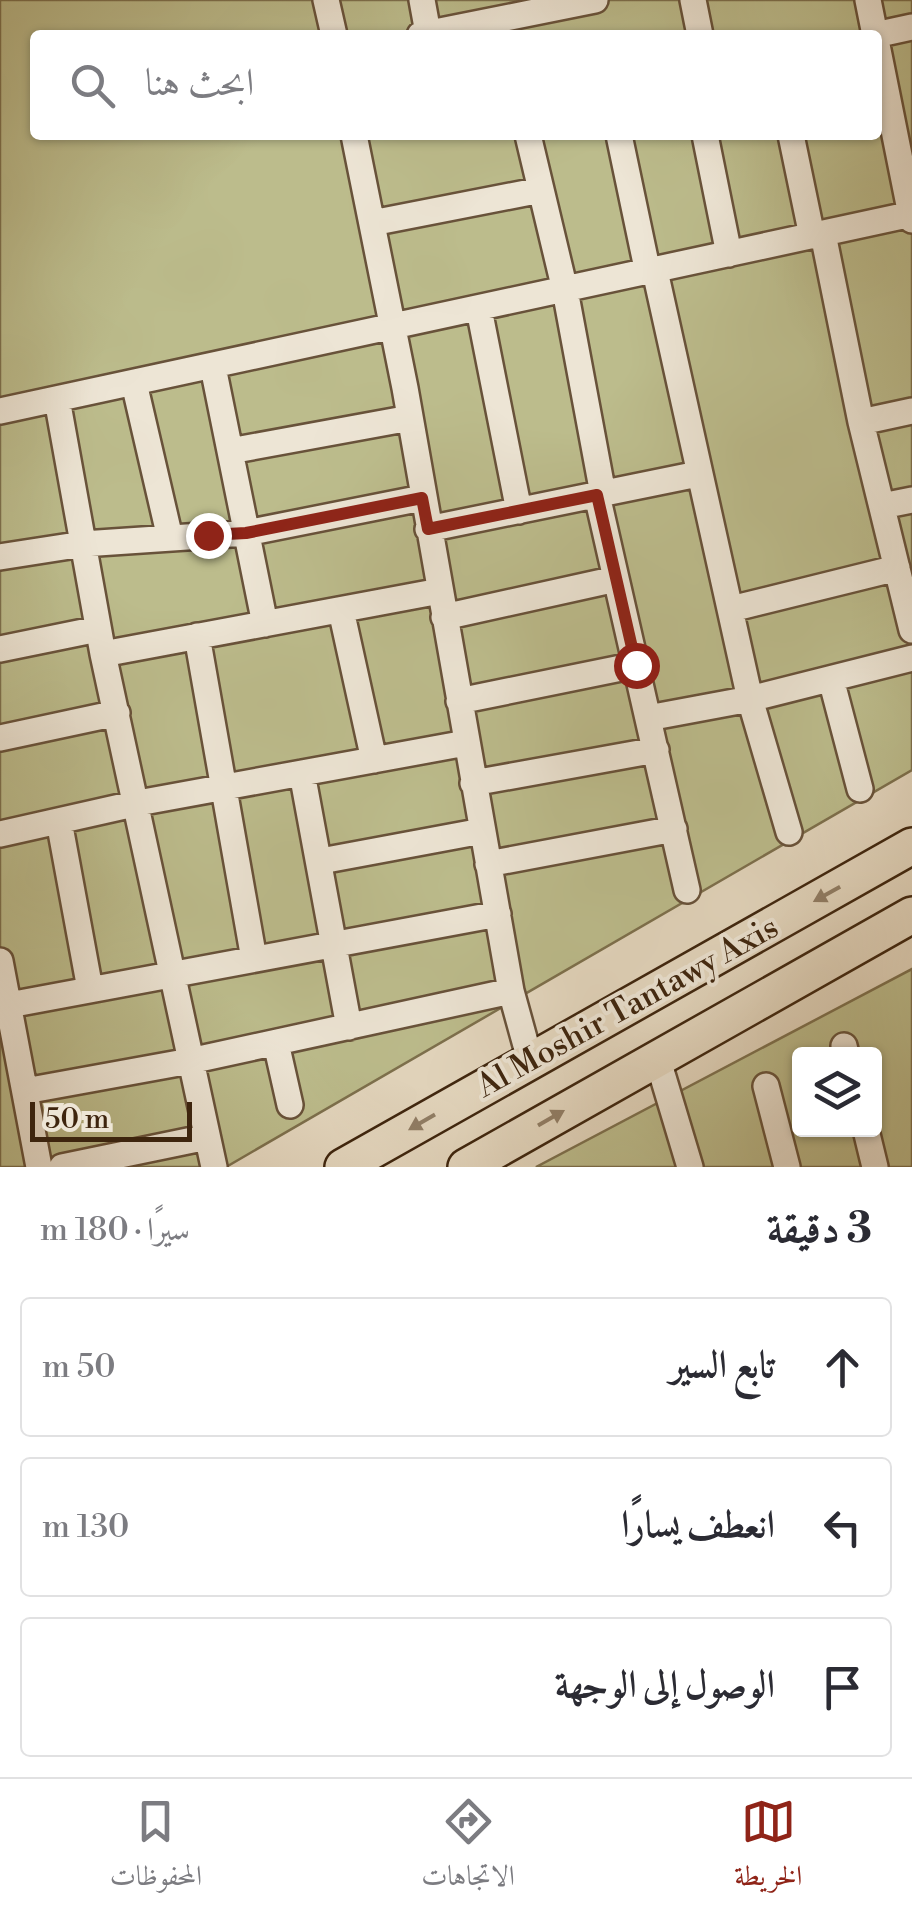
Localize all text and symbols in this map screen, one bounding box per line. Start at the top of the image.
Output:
search box [30,30,882,140]
icon: search [65,58,120,113]
text: ابحث هنا [145,60,254,107]
route end [186,513,232,559]
route start [614,643,660,689]
one-way arrow [813,884,841,902]
street label: Al Moshir Tantawy Axis [469,907,785,1107]
map controls [792,1047,882,1137]
button: layers [792,1047,882,1137]
scale bar [30,1097,192,1142]
text: 50 m [45,1102,109,1137]
one-way arrow [536,1110,565,1127]
one-way arrow [407,1113,436,1130]
text: 3 دقيقة [767,1203,872,1256]
text: سيرًا · 180 m [40,1210,190,1250]
icon: ahead [815,1340,870,1395]
text: تابع السير [670,1342,775,1389]
text: 50 m [42,1347,116,1387]
icon: left [815,1500,870,1555]
text: انعطف يسارًا [621,1502,775,1549]
text: 130 m [42,1507,129,1547]
icon: arrive [815,1660,870,1715]
text: الوصول إلى الوجهة [555,1662,775,1709]
tab: المحفوظات [110,1794,202,1903]
tab: الاتجاهات [421,1794,515,1903]
tab: الخريطة [734,1794,802,1903]

